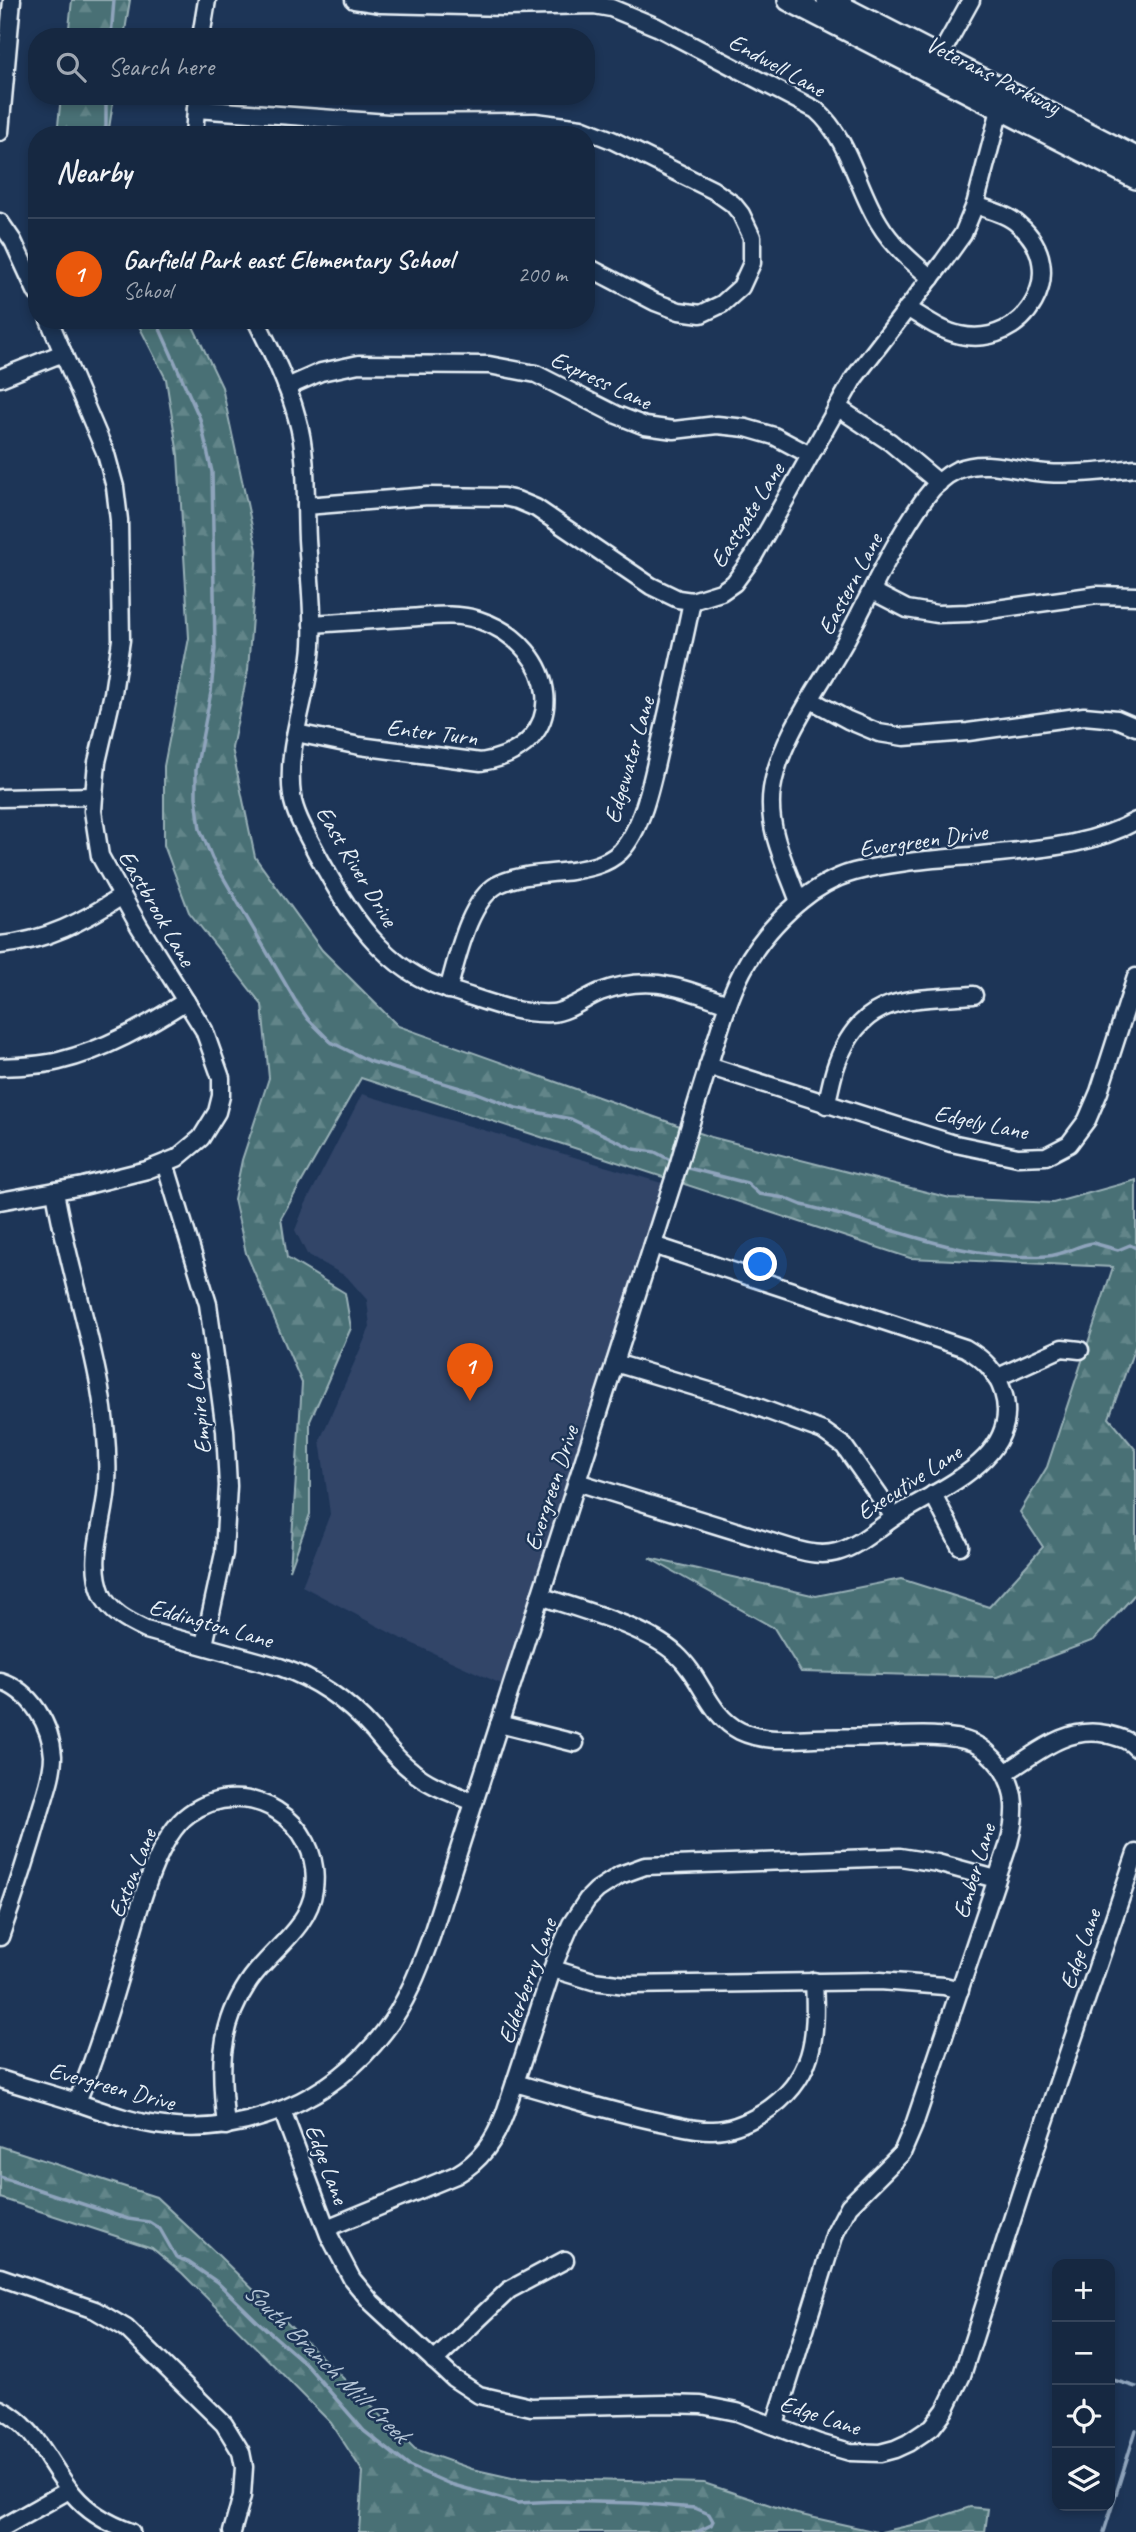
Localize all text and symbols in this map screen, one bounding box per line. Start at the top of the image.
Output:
street label: Endwell Lane [723,26,832,105]
search box [28,28,595,105]
street label: Veterans Parkway [921,28,1067,122]
icon: search [52,48,90,86]
text: Search here [108,50,214,83]
text: Nearby [56,153,132,191]
text: Garfield Park east Elementary School [123,243,454,276]
text: 1 [74,260,84,289]
text: 200 m [518,260,567,289]
text: School [123,276,172,305]
street label: Express Lane [546,344,658,417]
street label: Eastgate Lane [703,455,792,573]
street label: Eastern Lane [811,526,890,640]
street label: Edgewater Lane [597,691,662,827]
street label: Enter Turn [385,712,479,752]
street label: East River Drive [309,800,406,934]
street label: Evergreen Drive [857,816,991,864]
street label: Eastbrook Lane [112,845,203,973]
street label: Edgely Lane [931,1097,1033,1147]
your location [743,1247,777,1281]
pin: 1 [447,1343,493,1401]
street label: Empire Lane [178,1350,218,1456]
street label: Evergreen Drive [517,1420,586,1554]
street label: Executive Lane [851,1436,969,1527]
street label: Eddington Lane [146,1591,278,1656]
street label: Ember Lane [945,1818,1003,1922]
street label: Exton Lane [101,1822,164,1922]
street label: Edge Lane [1052,1903,1108,1993]
street label: Elderberry Lane [491,1912,564,2048]
street label: Evergreen Drive [46,2055,180,2118]
street label: Edge Lane [298,2120,357,2210]
map controls [1052,2259,1115,2511]
button: + [1052,2259,1115,2322]
water label: South Branch Mill Creek [237,2275,420,2453]
button: − [1052,2322,1115,2385]
button: locate [1052,2385,1115,2448]
street label: Edge Lane [776,2388,866,2443]
button: layers [1052,2448,1115,2511]

